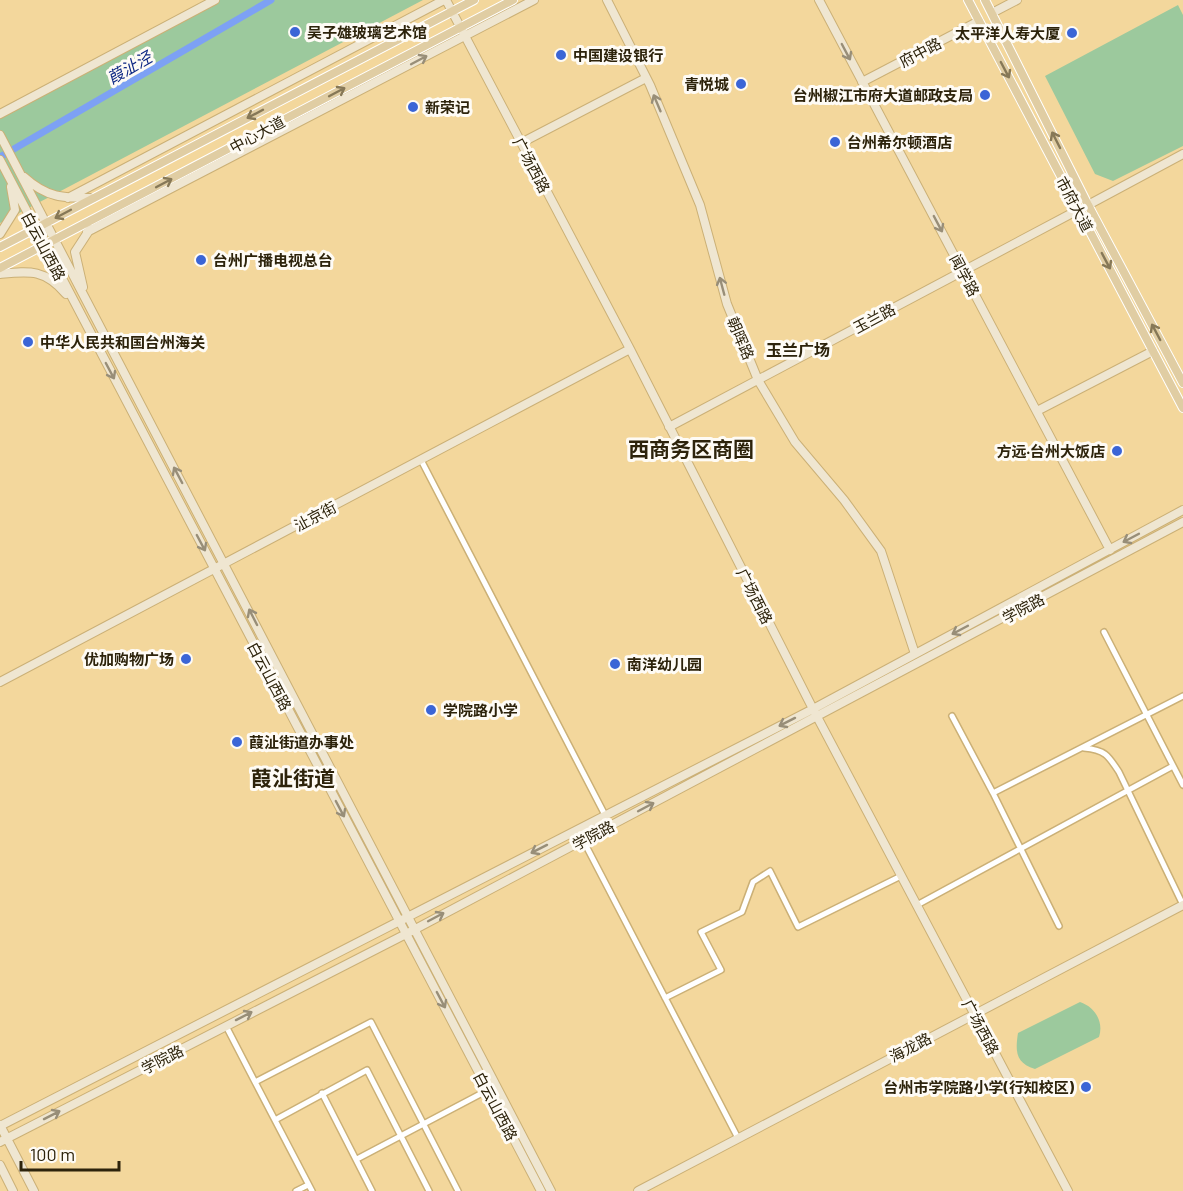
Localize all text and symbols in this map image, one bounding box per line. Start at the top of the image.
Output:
place label: 吴子雄玻璃艺术馆 [307,23,427,41]
place label: 太平洋人寿大厦 [955,24,1060,42]
marker: 吴子雄玻璃艺术馆 [288,25,302,39]
marker: 太平洋人寿大厦 [1065,26,1079,40]
street label: 府中路 [896,33,944,71]
one-way arrow [841,42,852,60]
water label: 葭沚泾 [103,46,156,87]
place label: 中国建设银行 [573,46,663,64]
marker: 中国建设银行 [554,48,568,62]
one-way arrow [410,54,427,66]
one-way arrow [1000,61,1011,79]
place label: 青悦城 [684,75,729,93]
marker: 青悦城 [734,77,748,91]
one-way arrow [327,86,345,98]
place label: 台州椒江市府大道邮政支局 [793,86,973,104]
marker: 台州椒江市府大道邮政支局 [978,88,992,102]
one-way arrow [651,94,662,112]
place label: 新荣记 [425,98,470,116]
marker: 新荣记 [406,100,420,114]
one-way arrow [246,109,264,121]
street label: 中心大道 [226,112,288,156]
one-way arrow [1050,132,1062,149]
place label: 台州希尔顿酒店 [847,133,952,151]
street label: 广场西路 [510,134,554,196]
marker: 台州希尔顿酒店 [828,135,842,149]
street label: 市府大道 [1053,173,1097,235]
one-way arrow [154,177,172,188]
street label: 白云山西路 [18,209,70,283]
one-way arrow [55,209,73,220]
one-way arrow [932,215,944,232]
place label: 台州广播电视总台 [213,251,333,269]
street label: 闻学路 [946,251,984,299]
one-way arrow [1101,252,1112,270]
marker: 台州广播电视总台 [194,253,208,267]
one-way arrow [716,277,727,296]
street label: 玉兰路 [850,299,898,337]
street label: 朝晖路 [724,314,758,362]
one-way arrow [1149,323,1161,341]
place label: 中华人民共和国台州海关 [40,333,205,351]
marker: 中华人民共和国台州海关 [21,335,35,349]
district label: 玉兰广场 [766,340,830,359]
one-way arrow [105,361,116,379]
district label: 西商务区商圈 [628,436,754,461]
place label: 方远·台州大饭店 [996,442,1105,460]
marker: 方远·台州大饭店 [1110,444,1124,458]
one-way arrow [172,466,183,484]
street label: 沚京街 [291,497,339,535]
one-way arrow [1123,533,1141,544]
one-way arrow [195,534,207,552]
street label: 广场西路 [733,565,777,627]
street label: 学院路 [999,589,1047,627]
one-way arrow [247,609,258,627]
one-way arrow [951,625,969,636]
street label: 白云山西路 [244,639,296,713]
place label: 优加购物广场 [84,650,174,668]
marker: 优加购物广场 [179,652,193,666]
place label: 南洋幼儿园 [627,655,702,673]
marker: 南洋幼儿园 [608,657,622,671]
place label: 学院路小学 [443,701,518,719]
marker: 学院路小学 [424,703,438,717]
one-way arrow [779,717,797,728]
place label: 葭沚街道办事处 [249,733,354,751]
marker: 葭沚街道办事处 [230,735,244,749]
district label: 葭沚街道 [251,765,335,790]
one-way arrow [335,799,346,817]
one-way arrow [637,801,654,813]
street label: 学院路 [569,816,617,854]
one-way arrow [531,844,549,856]
one-way arrow [427,911,444,923]
one-way arrow [435,991,447,1008]
street label: 广场西路 [959,996,1003,1058]
one-way arrow [235,1010,253,1022]
street label: 海龙路 [886,1028,934,1066]
street label: 学院路 [138,1041,186,1077]
street label: 白云山西路 [470,1069,522,1143]
place label: 台州市学院路小学(行知校区) [884,1078,1075,1096]
marker: 台州市学院路小学(行知校区) [1079,1080,1093,1094]
one-way arrow [43,1109,60,1121]
scale bar [21,1134,118,1172]
text: 100 m [30,1143,75,1165]

